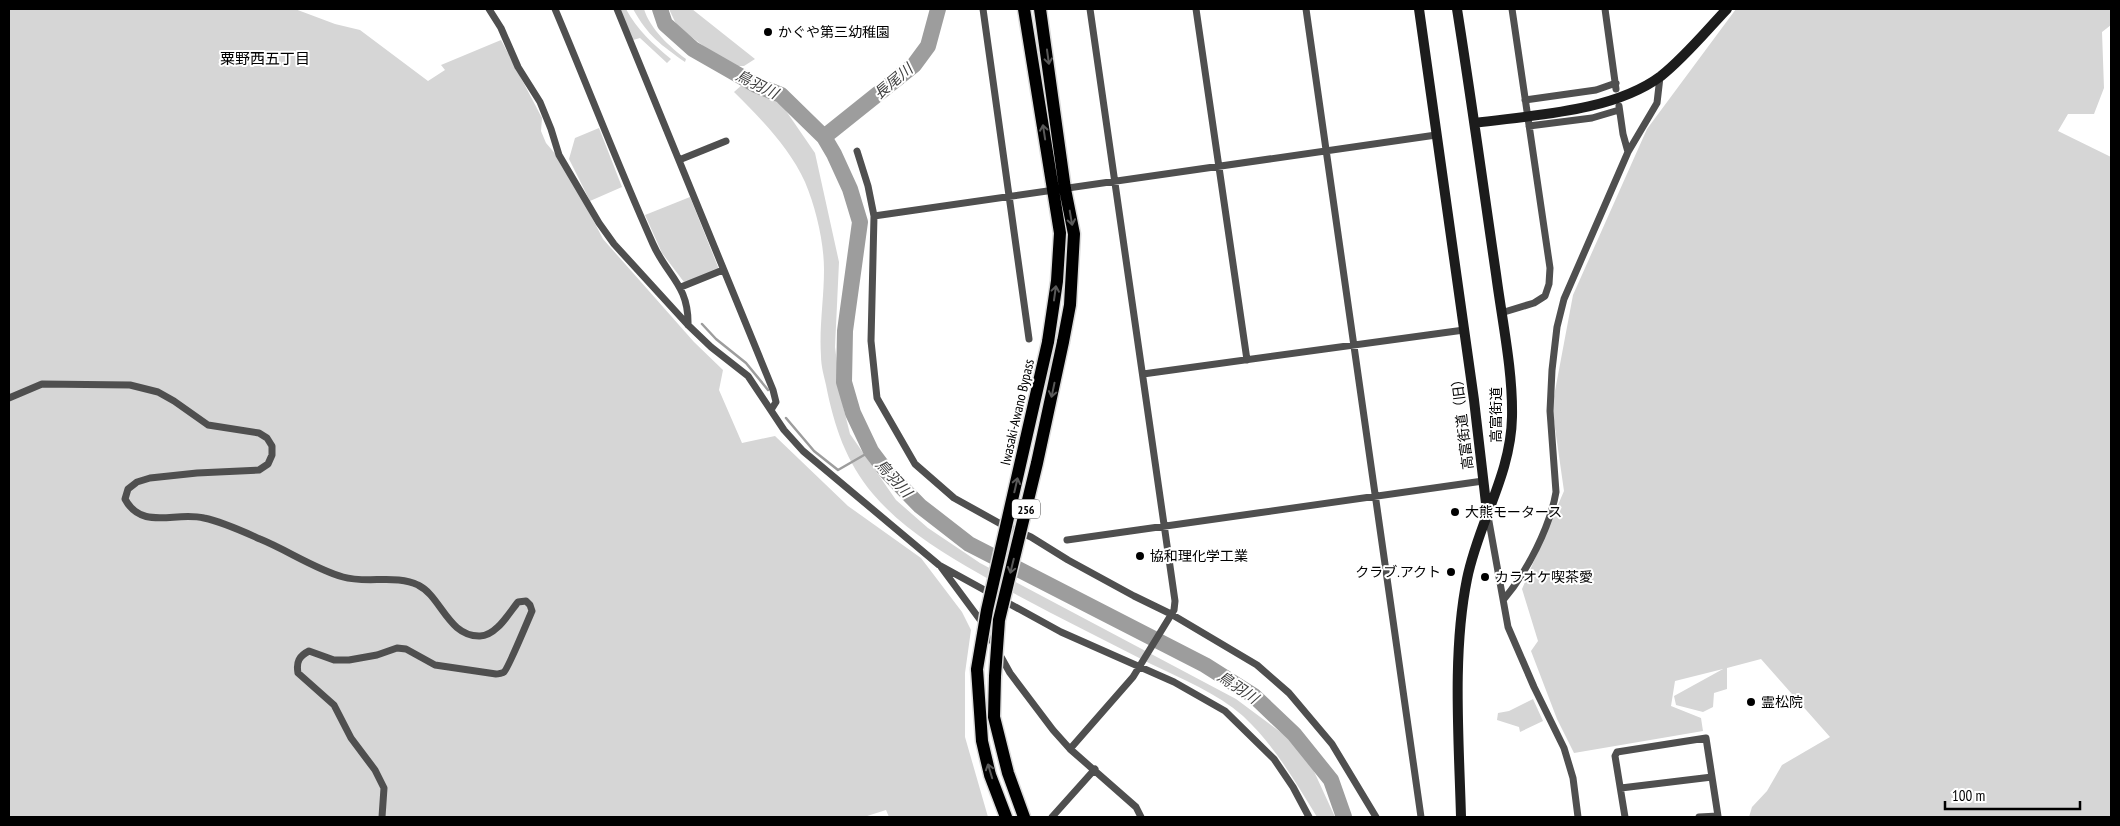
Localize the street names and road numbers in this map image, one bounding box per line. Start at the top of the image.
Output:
street label: Iwasaki-Awano Bypass [996,357,1038,467]
street label: 高富街道（旧） [1447,371,1477,471]
street label: 高富街道 [1487,387,1505,443]
road number: 256 [1012,499,1040,518]

